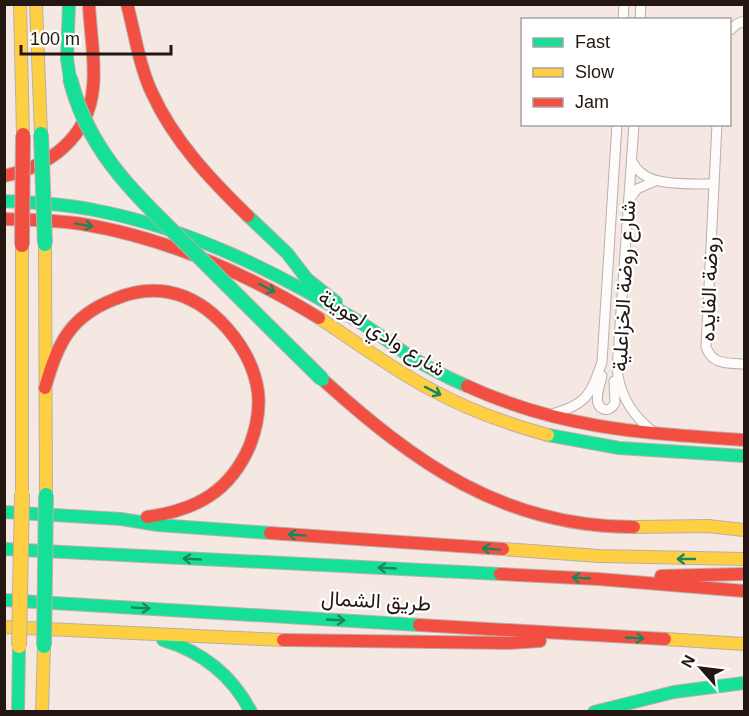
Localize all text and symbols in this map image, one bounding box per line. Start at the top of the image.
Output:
scale bar [21,18,171,56]
legend [521,18,731,126]
text: 100 m [30,29,80,49]
text: Fast [575,32,610,52]
text: Slow [575,62,615,82]
text: Jam [575,92,609,112]
street label: شارع روضة الخزاعلية [608,200,642,372]
one-way arrow [73,220,93,231]
street label: روضة الفايده [695,236,724,342]
one-way arrow [258,283,276,294]
street label: شارع وادي لعوينة [312,284,450,386]
one-way arrow [424,385,441,397]
one-way arrow [287,529,307,540]
one-way arrow [482,543,502,554]
one-way arrow [182,553,202,564]
one-way arrow [677,553,697,565]
one-way arrow [377,563,397,574]
one-way arrow [572,573,592,584]
street label: طريق الشمال [320,586,432,617]
one-way arrow [131,603,150,614]
one-way arrow [325,615,345,626]
one-way arrow [625,632,645,643]
north arrow [671,638,731,698]
text: N [678,652,698,670]

